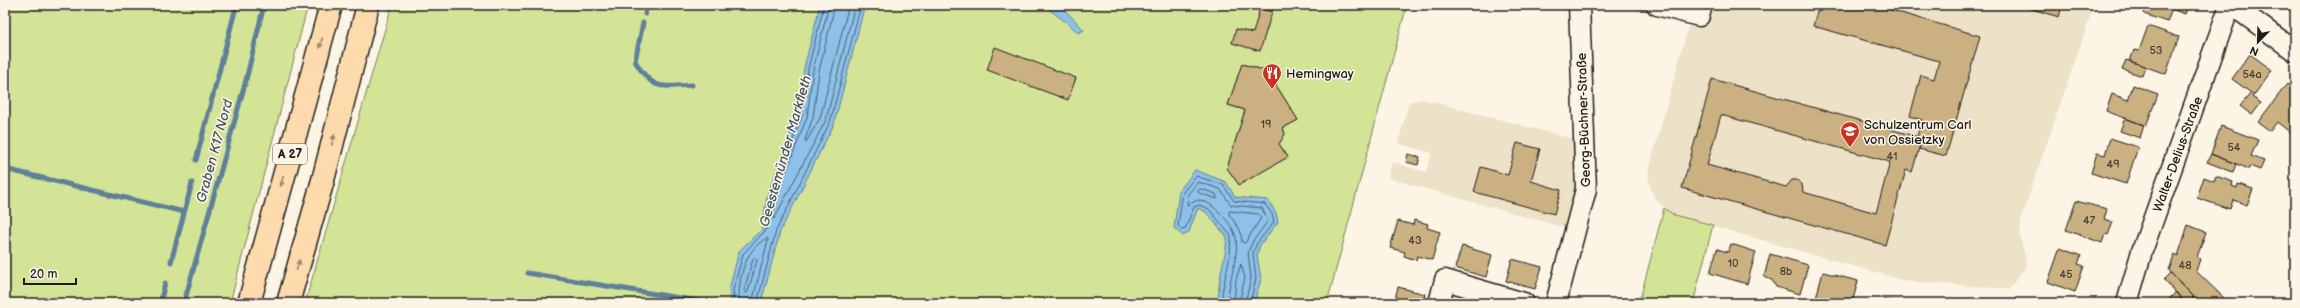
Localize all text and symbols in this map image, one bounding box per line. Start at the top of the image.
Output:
north arrow [2238,22,2278,62]
one-way arrow [317,36,323,49]
text: N [2248,43,2261,58]
house number: 53 [2149,44,2163,57]
street label: Georg-Büchner-Straße [1574,52,1594,187]
restaurant icon: Hemingway [1261,62,1283,90]
place label: Hemingway [1286,66,1354,82]
house number: 54a [2242,68,2262,81]
water label: Geestemünder Markfleth [756,73,815,229]
street label: Walter-Delius-Straße [2150,94,2206,214]
water label: Graben K17 Nord [193,97,237,205]
place label: Schulzentrum Carl von Ossietzky [1863,117,1972,148]
house number: 19 [1261,118,1271,131]
school or university icon: Schulzentrum Carl von Ossietzky [1839,120,1861,148]
one-way arrow [330,134,336,146]
house number: 54 [2227,141,2241,154]
road number: A 27 [273,144,307,164]
house number: 41 [1887,150,1897,163]
house number: 49 [2106,158,2120,171]
one-way arrow [279,176,285,188]
house number: 47 [2083,214,2096,227]
house number: 43 [1408,234,1422,247]
house number: 10 [1728,257,1739,270]
one-way arrow [295,259,301,271]
house number: 48 [2178,259,2192,272]
scale bar [24,260,76,286]
house number: 8b [1780,265,1792,278]
text: 20 m [30,267,57,282]
house number: 45 [2059,268,2073,281]

